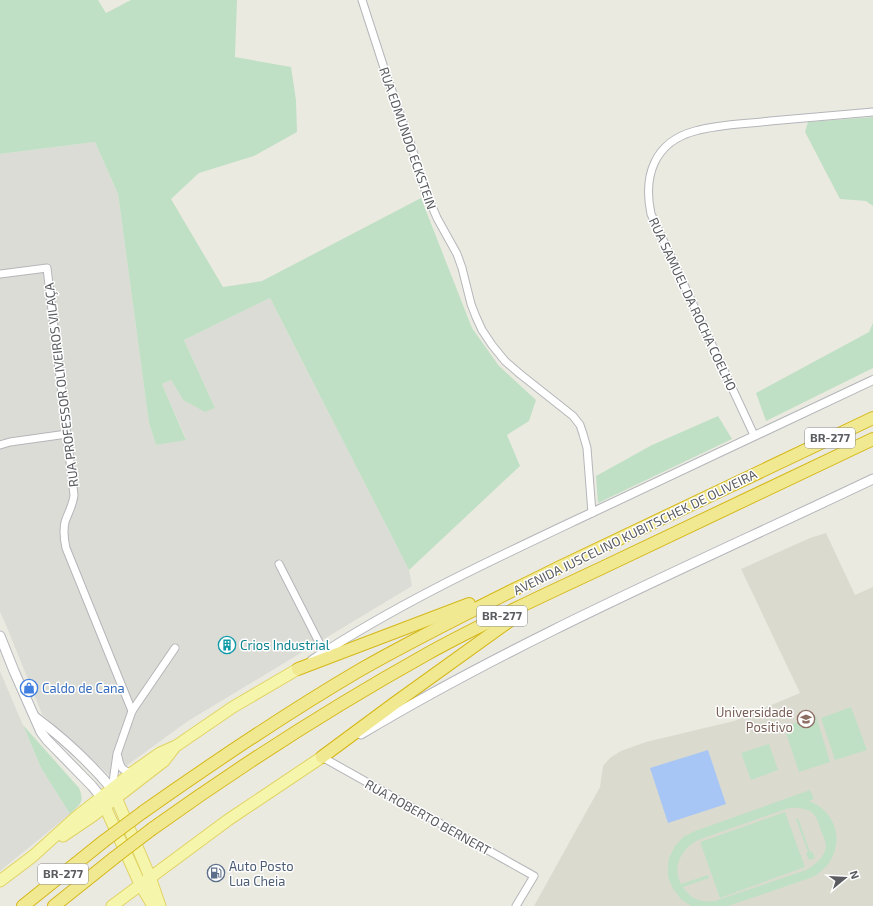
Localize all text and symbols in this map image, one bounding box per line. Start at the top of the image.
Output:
street label: RUA EDMUNDO ECKSTEIN [376,65,440,211]
street label: RUA SAMUEL DA ROCHA COELHO [646,215,740,393]
street label: RUA PROFESSOR OLIVEIROS VILAÇA [41,282,82,488]
road number: BR-277 [805,428,855,448]
street label: AVENIDA JUSCELINO KUBITSCHEK DE OLIVEIRA [511,466,759,598]
road number: BR-277 [477,606,527,626]
building icon: Crios Industrial [217,635,237,655]
place label: Crios Industrial [240,637,330,653]
shop icon: Caldo de Cana [19,678,39,698]
place label: Caldo de Cana [42,680,125,696]
place label: Universidade Positivo [716,704,793,735]
school or university icon: Universidade Positivo [796,709,816,729]
street label: RUA ROBERTO BERNERT [362,776,494,859]
place label: Auto Posto Lua Cheia [229,858,294,889]
north arrow [825,858,865,898]
fuel station icon: Auto Posto Lua Cheia [206,863,226,883]
road number: BR-277 [38,864,88,884]
text: N [848,869,862,881]

